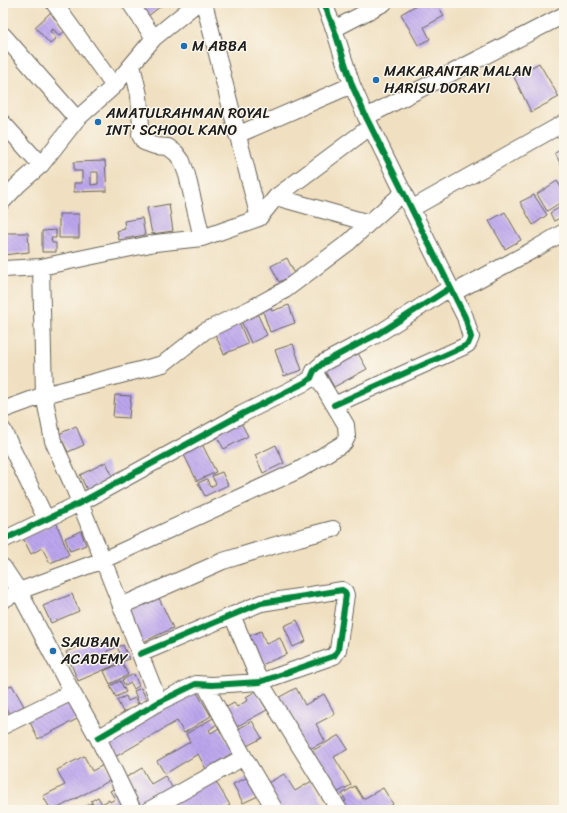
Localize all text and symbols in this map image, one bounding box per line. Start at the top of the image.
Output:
place label: M ABBA [192,33,247,59]
marker: M ABBA [179,41,189,51]
place label: MAKARANTAR MALAN HARISU DORAYI [384,58,533,101]
marker: MAKARANTAR MALAN HARISU DORAYI [371,75,381,85]
place label: AMATULRAHMAN ROYAL INT' SCHOOL KANO [105,100,269,143]
marker: AMATULRAHMAN ROYAL INT' SCHOOL KANO [93,117,103,127]
place label: SAUBAN ACADEMY [60,629,129,672]
marker: SAUBAN ACADEMY [48,646,58,656]

